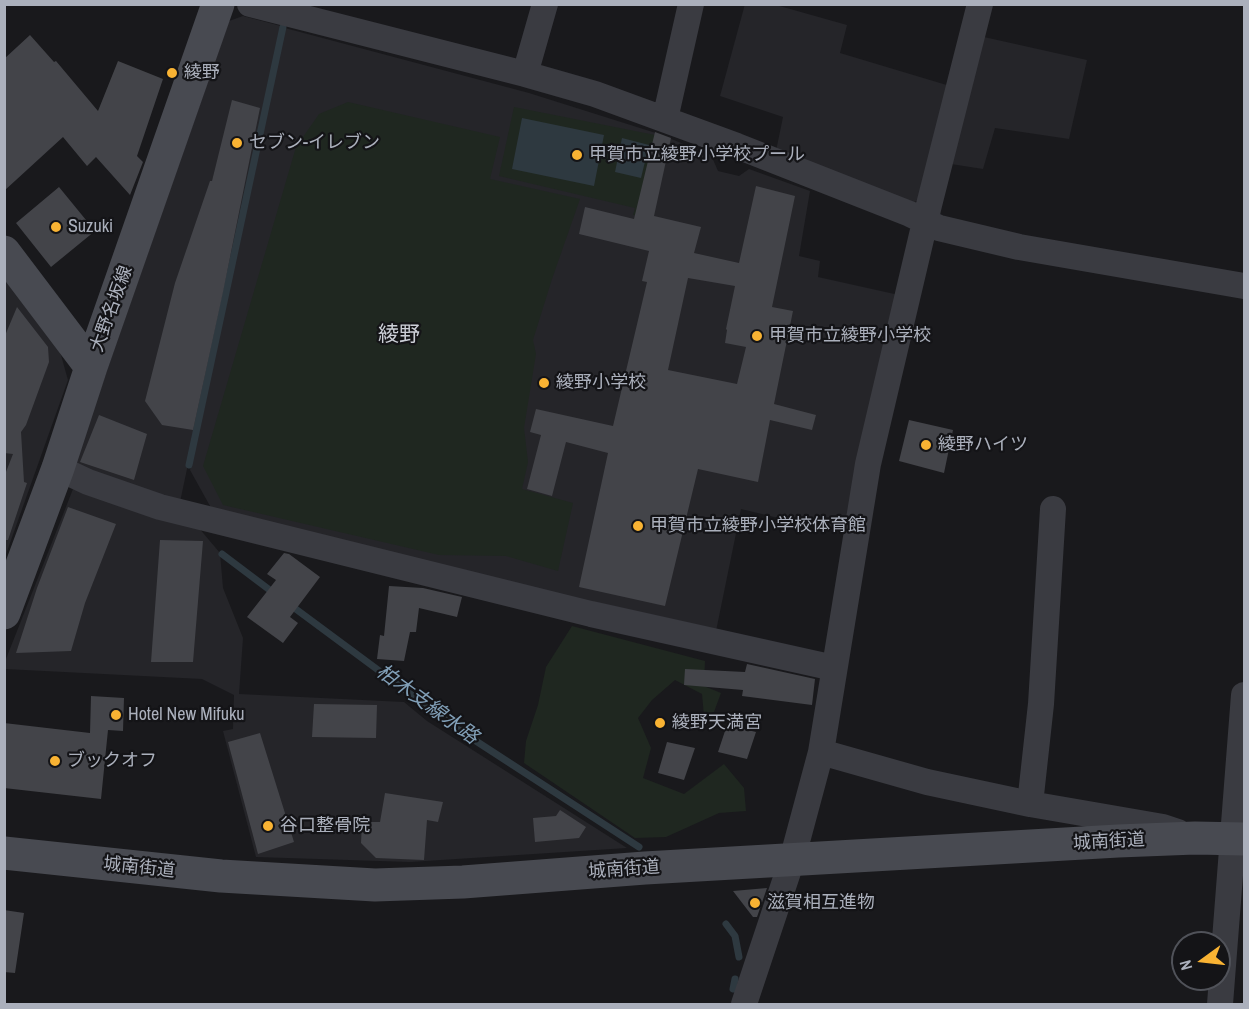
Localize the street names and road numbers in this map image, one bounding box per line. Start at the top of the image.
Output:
street label: 大野名坂線 [86,263,138,355]
street label: 城南街道 [1072,829,1146,855]
street label: 城南街道 [102,853,176,883]
street label: 城南街道 [587,857,661,883]

